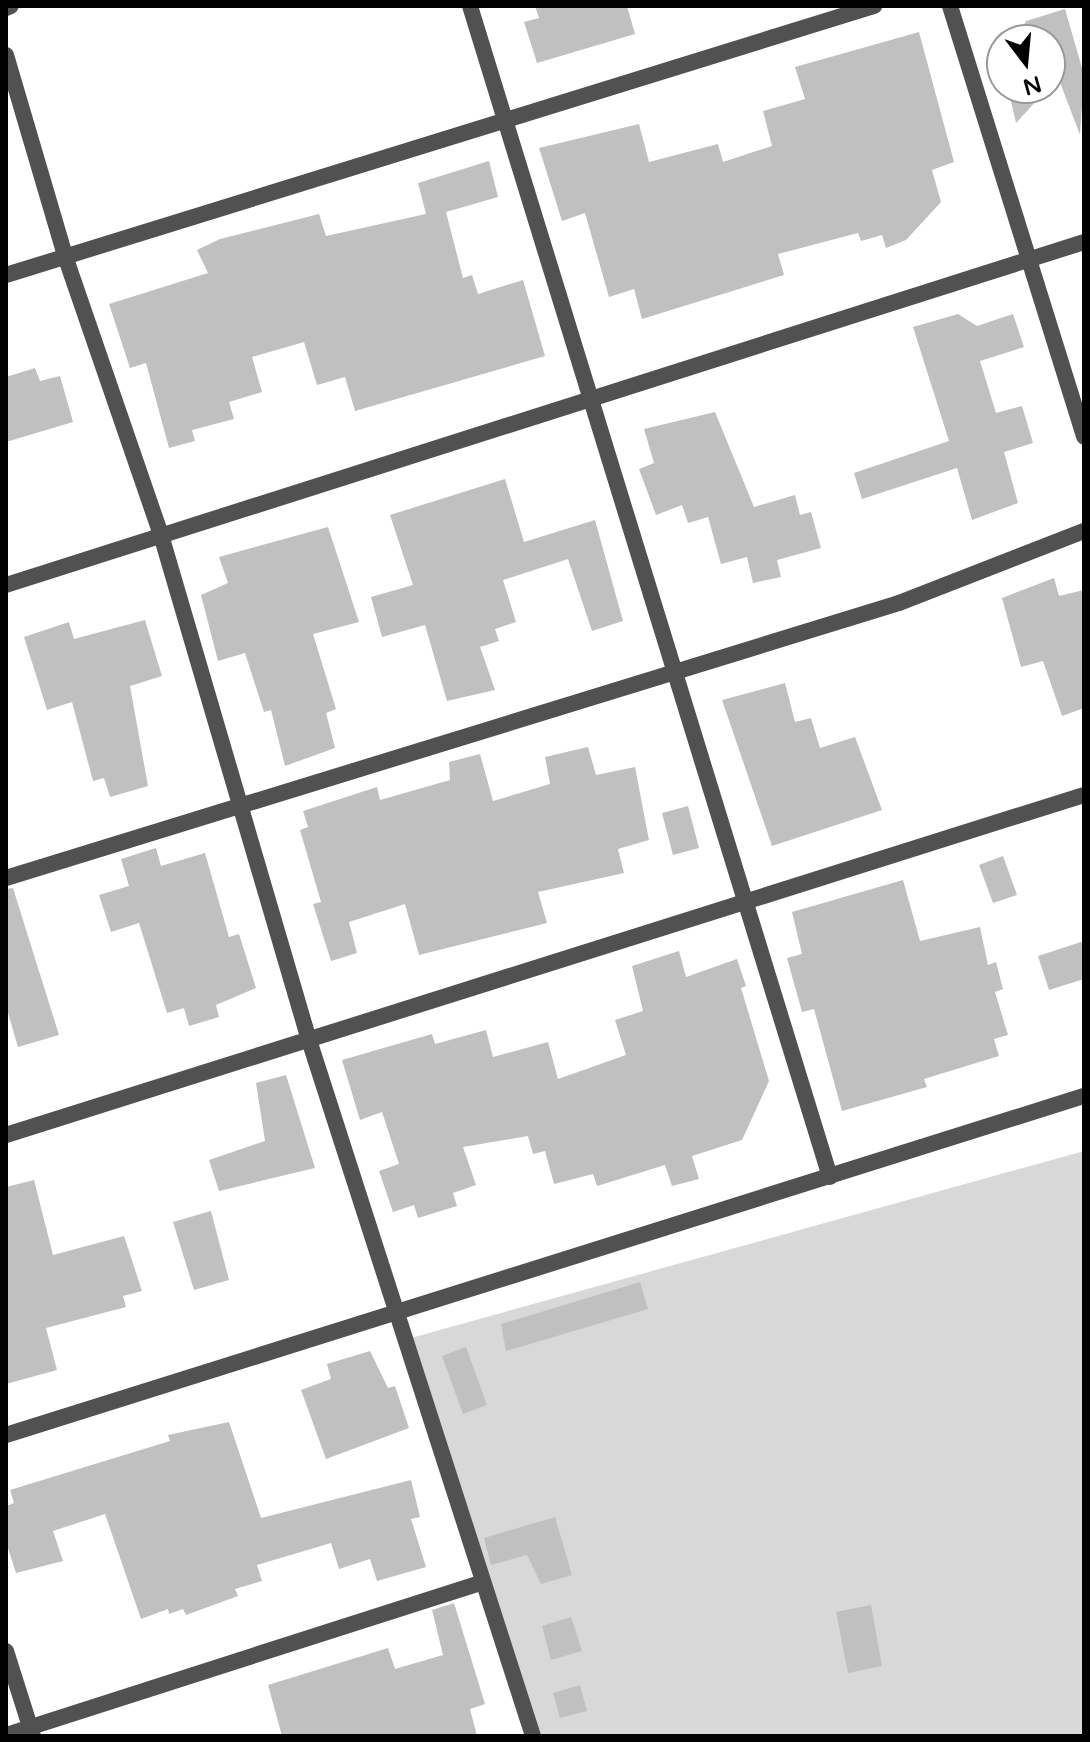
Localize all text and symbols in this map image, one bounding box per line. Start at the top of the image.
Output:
north arrow [986,24,1066,104]
text: N [1020,70,1044,100]

